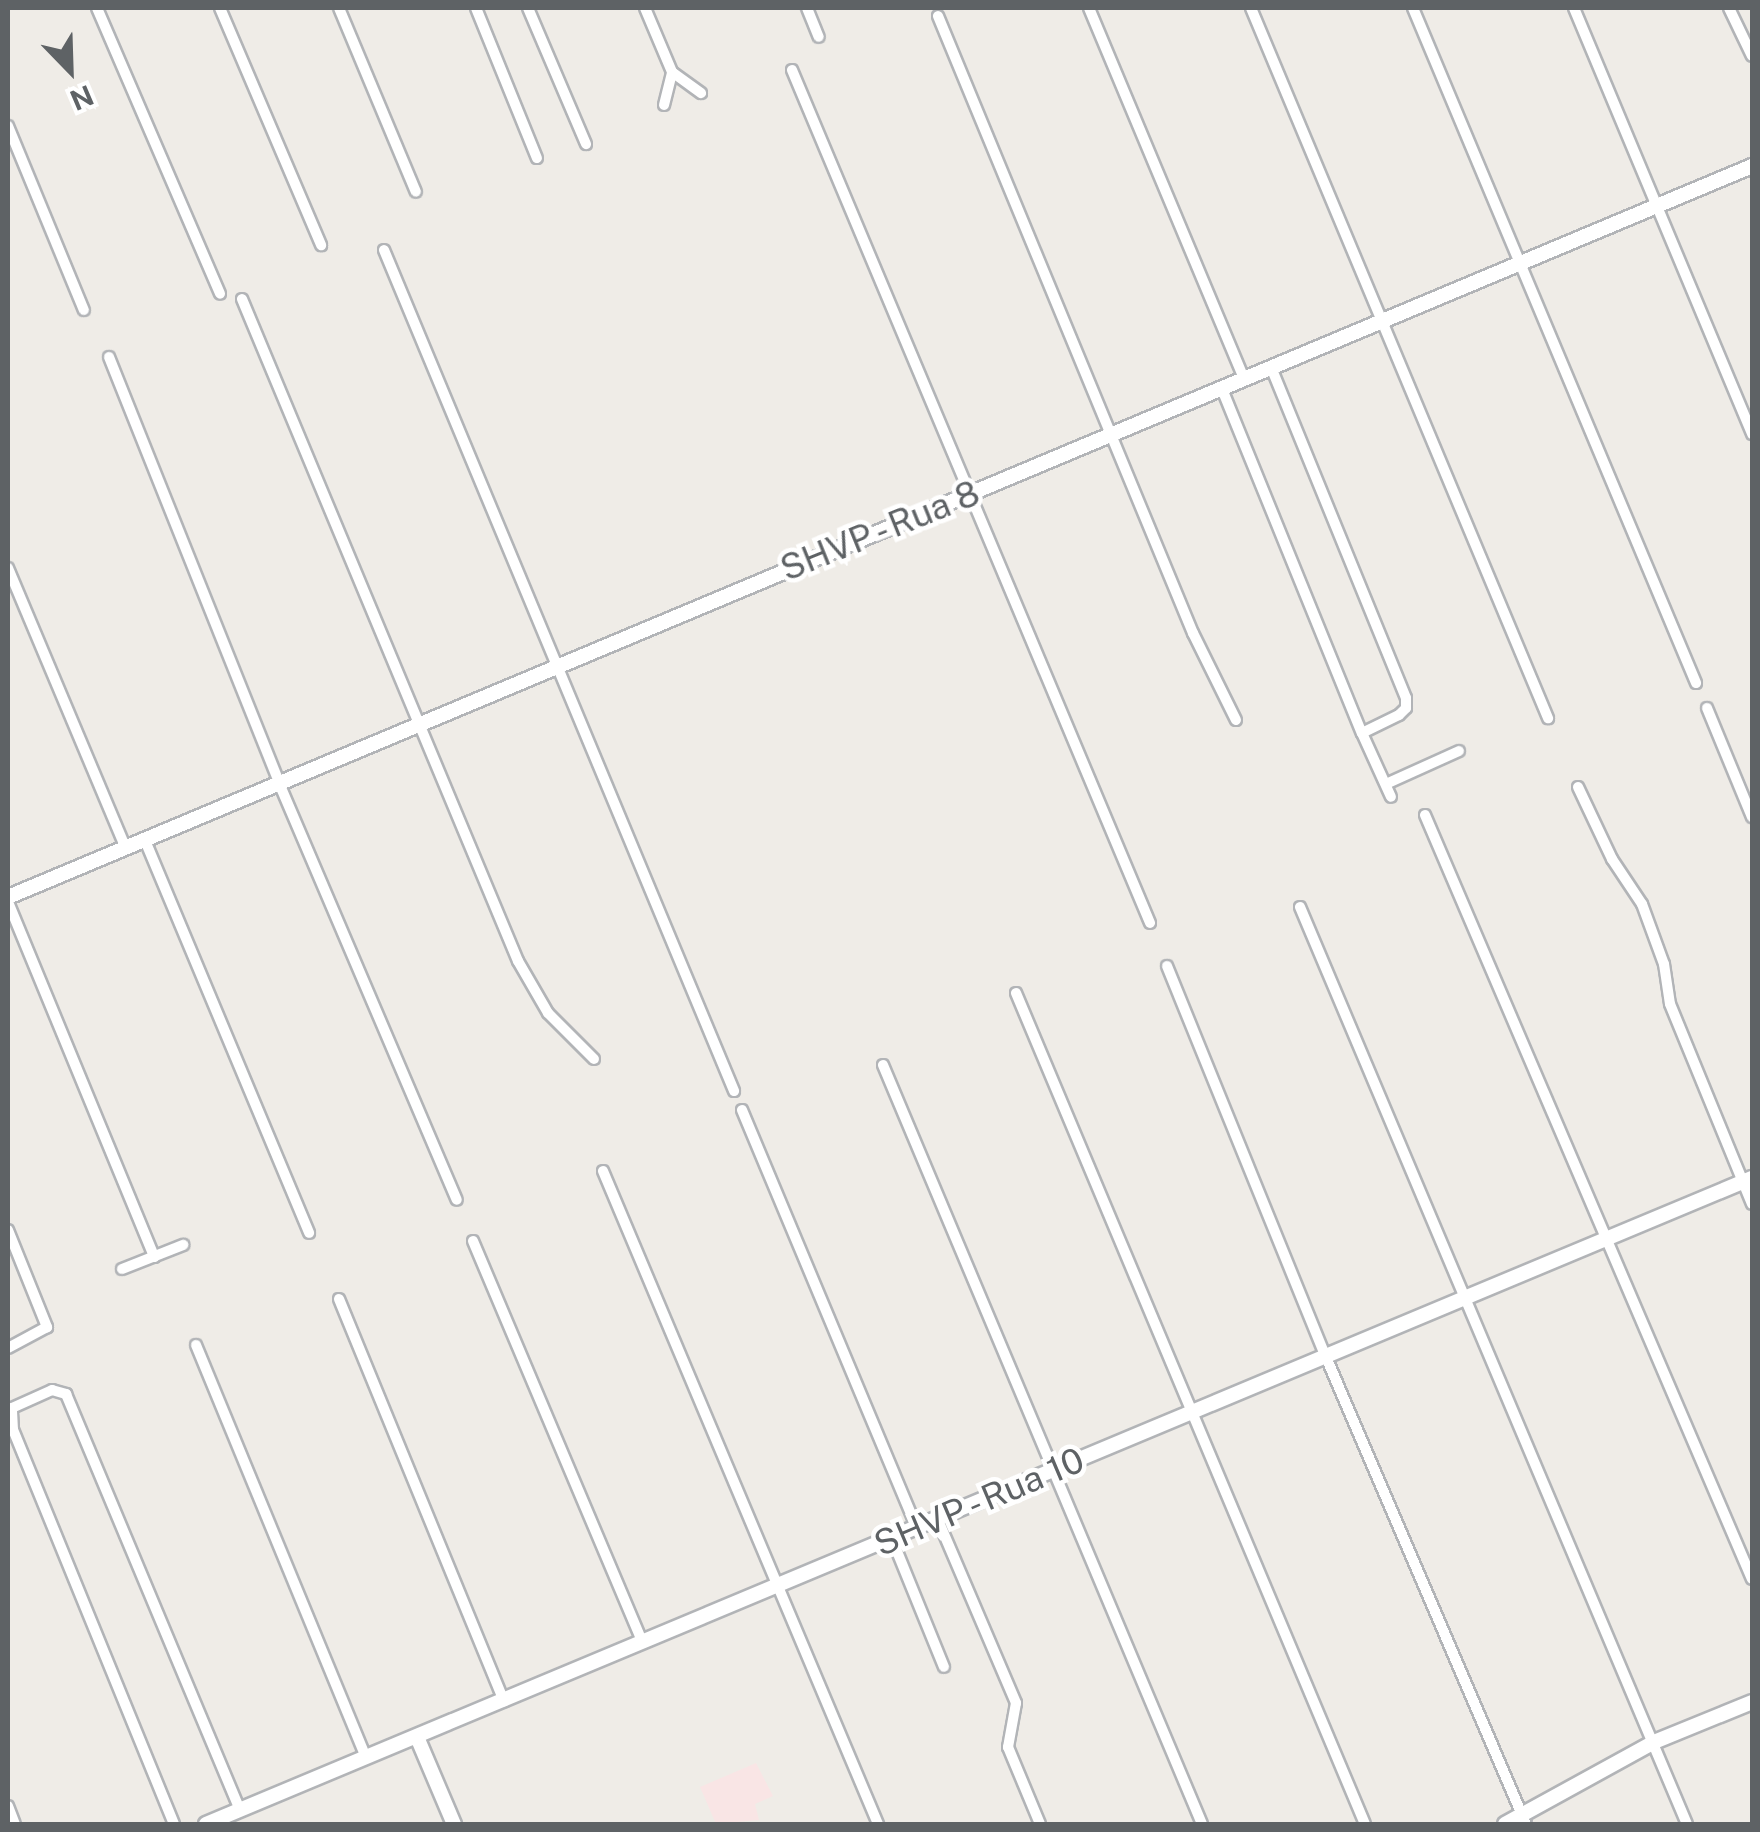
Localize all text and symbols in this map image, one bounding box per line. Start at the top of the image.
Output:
north arrow [20,20,120,120]
text: N [65,79,98,118]
street label: SHVP - Rua 8 [770,470,990,592]
street label: SHVP - Rua 10 [863,1437,1095,1567]

